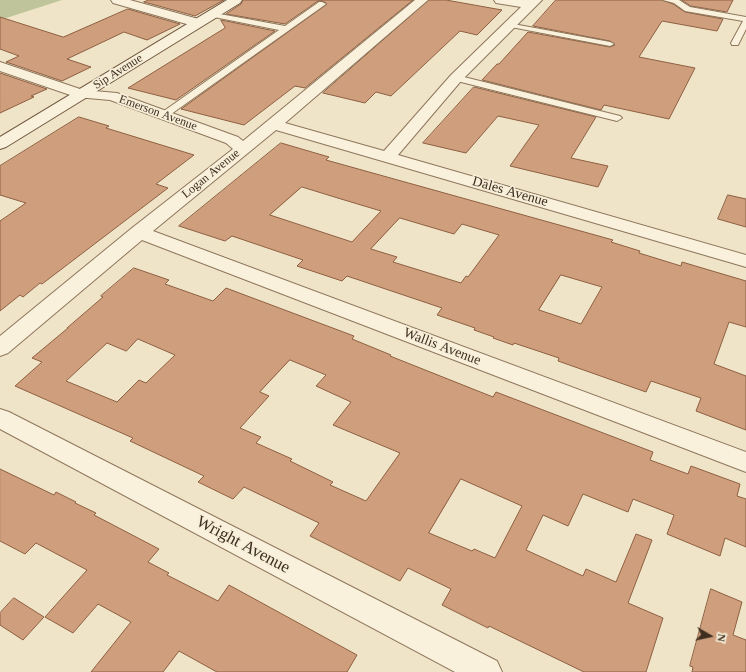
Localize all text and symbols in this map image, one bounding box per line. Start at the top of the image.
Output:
street label: Sip Avenue [91,51,145,93]
street label: Emerson Avenue [117,92,199,134]
street label: Logan Avenue [179,146,243,202]
street label: Dales Avenue [470,173,550,211]
street label: Wallis Avenue [401,325,483,369]
street label: Wright Avenue [193,512,293,578]
north arrow [690,616,730,656]
text: N [715,633,728,643]

